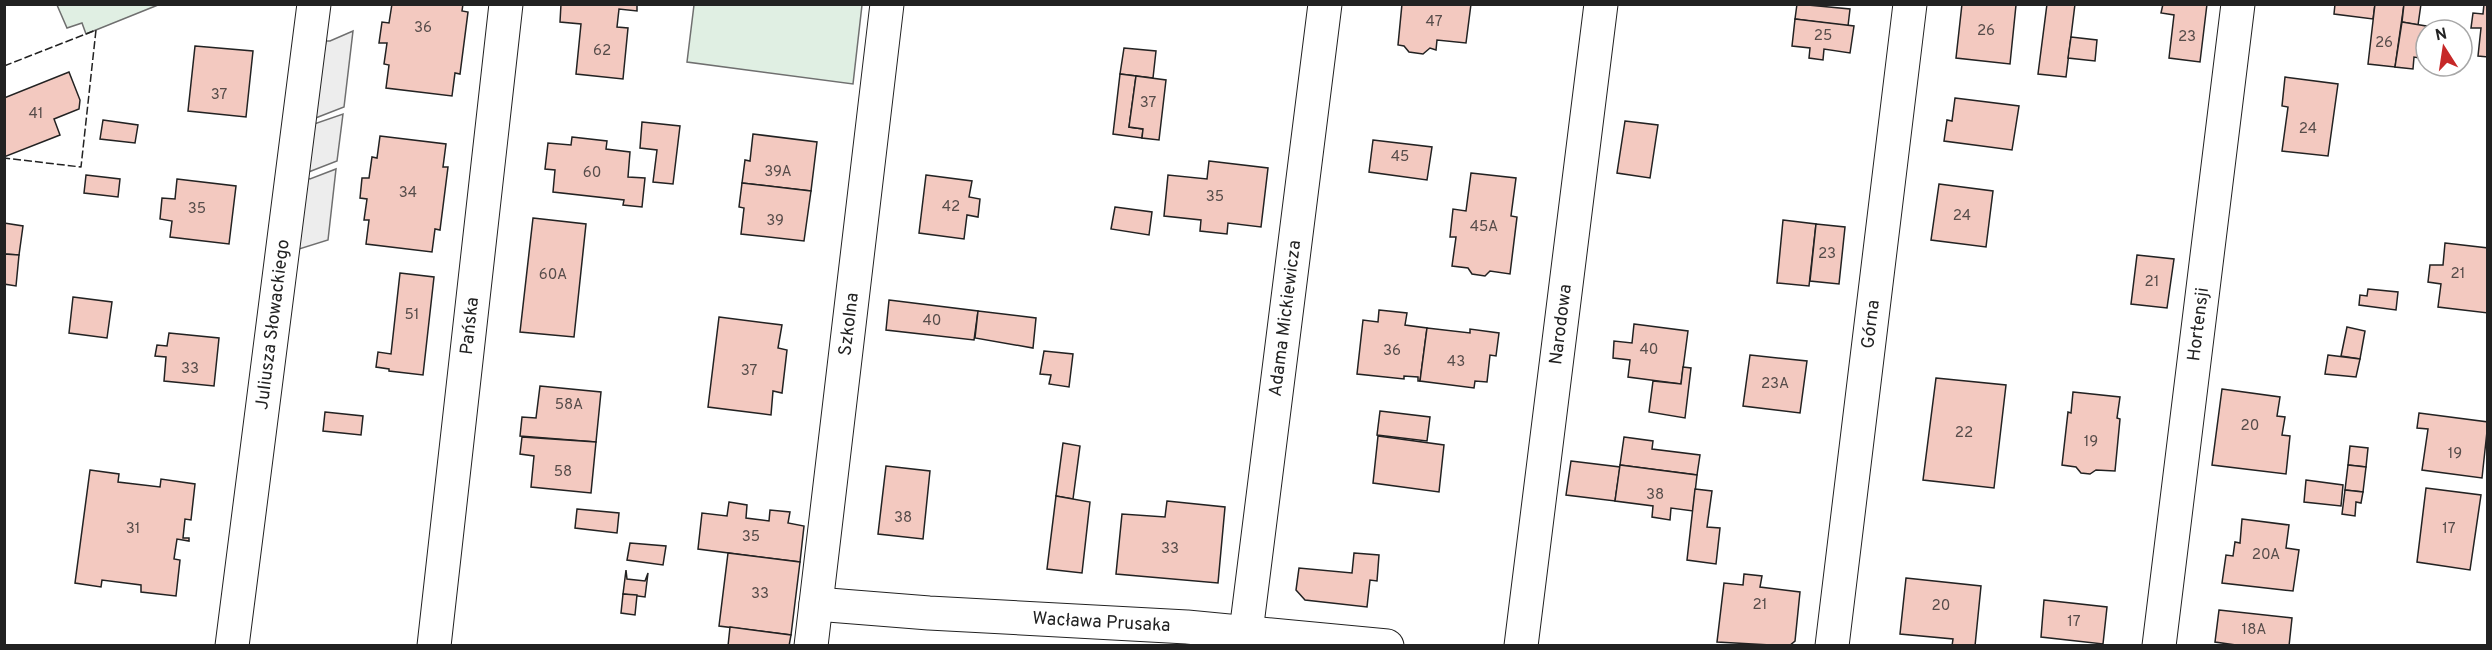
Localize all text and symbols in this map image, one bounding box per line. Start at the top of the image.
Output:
house number: 47 [1426,13,1443,32]
north arrow [2414,18,2474,78]
house number: 36 [414,19,432,38]
house number: 26 [1977,22,1995,41]
text: N [2434,24,2449,46]
house number: 25 [1814,27,1832,46]
house number: 23 [2178,28,2196,47]
house number: 26 [2375,34,2393,53]
house number: 62 [593,42,611,61]
house number: 37 [211,86,228,105]
house number: 37 [1140,94,1157,113]
house number: 41 [29,105,43,124]
house number: 24 [2299,120,2317,139]
house number: 45 [1391,148,1409,167]
house number: 39A [764,163,792,182]
house number: 60 [583,164,601,183]
house number: 34 [399,184,417,203]
house number: 35 [1206,188,1224,207]
house number: 42 [942,198,960,217]
house number: 35 [188,200,206,219]
house number: 24 [1953,207,1971,226]
house number: 39 [766,212,784,231]
house number: 45A [1470,218,1498,237]
street label: Juliusza Słowackiego [251,238,295,411]
street label: Adama Mickiewicza [1264,239,1307,398]
house number: 23 [1818,245,1836,264]
house number: 21 [2451,265,2465,284]
house number: 60A [539,266,567,285]
house number: 21 [2145,273,2159,292]
street label: Narodowa [1545,283,1577,366]
street label: Hortensji [2183,286,2215,363]
street label: Szkolna [834,291,864,357]
street label: Pańska [455,296,485,356]
street label: Górna [1857,299,1885,350]
house number: 51 [405,306,419,325]
house number: 40 [923,312,941,331]
house number: 40 [1640,341,1658,360]
house number: 36 [1383,342,1401,361]
house number: 43 [1447,353,1465,372]
house number: 33 [181,360,199,379]
house number: 37 [741,362,758,381]
house number: 23A [1761,375,1789,394]
house number: 58A [555,396,583,415]
house number: 20 [2241,417,2259,436]
house number: 22 [1955,424,1973,443]
house number: 19 [2084,433,2098,452]
house number: 19 [2448,445,2462,464]
house number: 58 [554,463,572,482]
house number: 38 [1646,486,1664,505]
house number: 38 [894,509,912,528]
house number: 31 [126,520,140,539]
house number: 17 [2442,520,2456,539]
house number: 35 [742,528,760,547]
house number: 33 [1161,540,1179,559]
house number: 20A [2252,546,2280,565]
house number: 33 [751,585,769,604]
house number: 21 [1753,596,1767,615]
house number: 20 [1932,597,1950,616]
street label: Wacława Prusaka [1032,607,1171,638]
house number: 17 [2067,613,2081,632]
house number: 18A [2242,621,2266,640]

